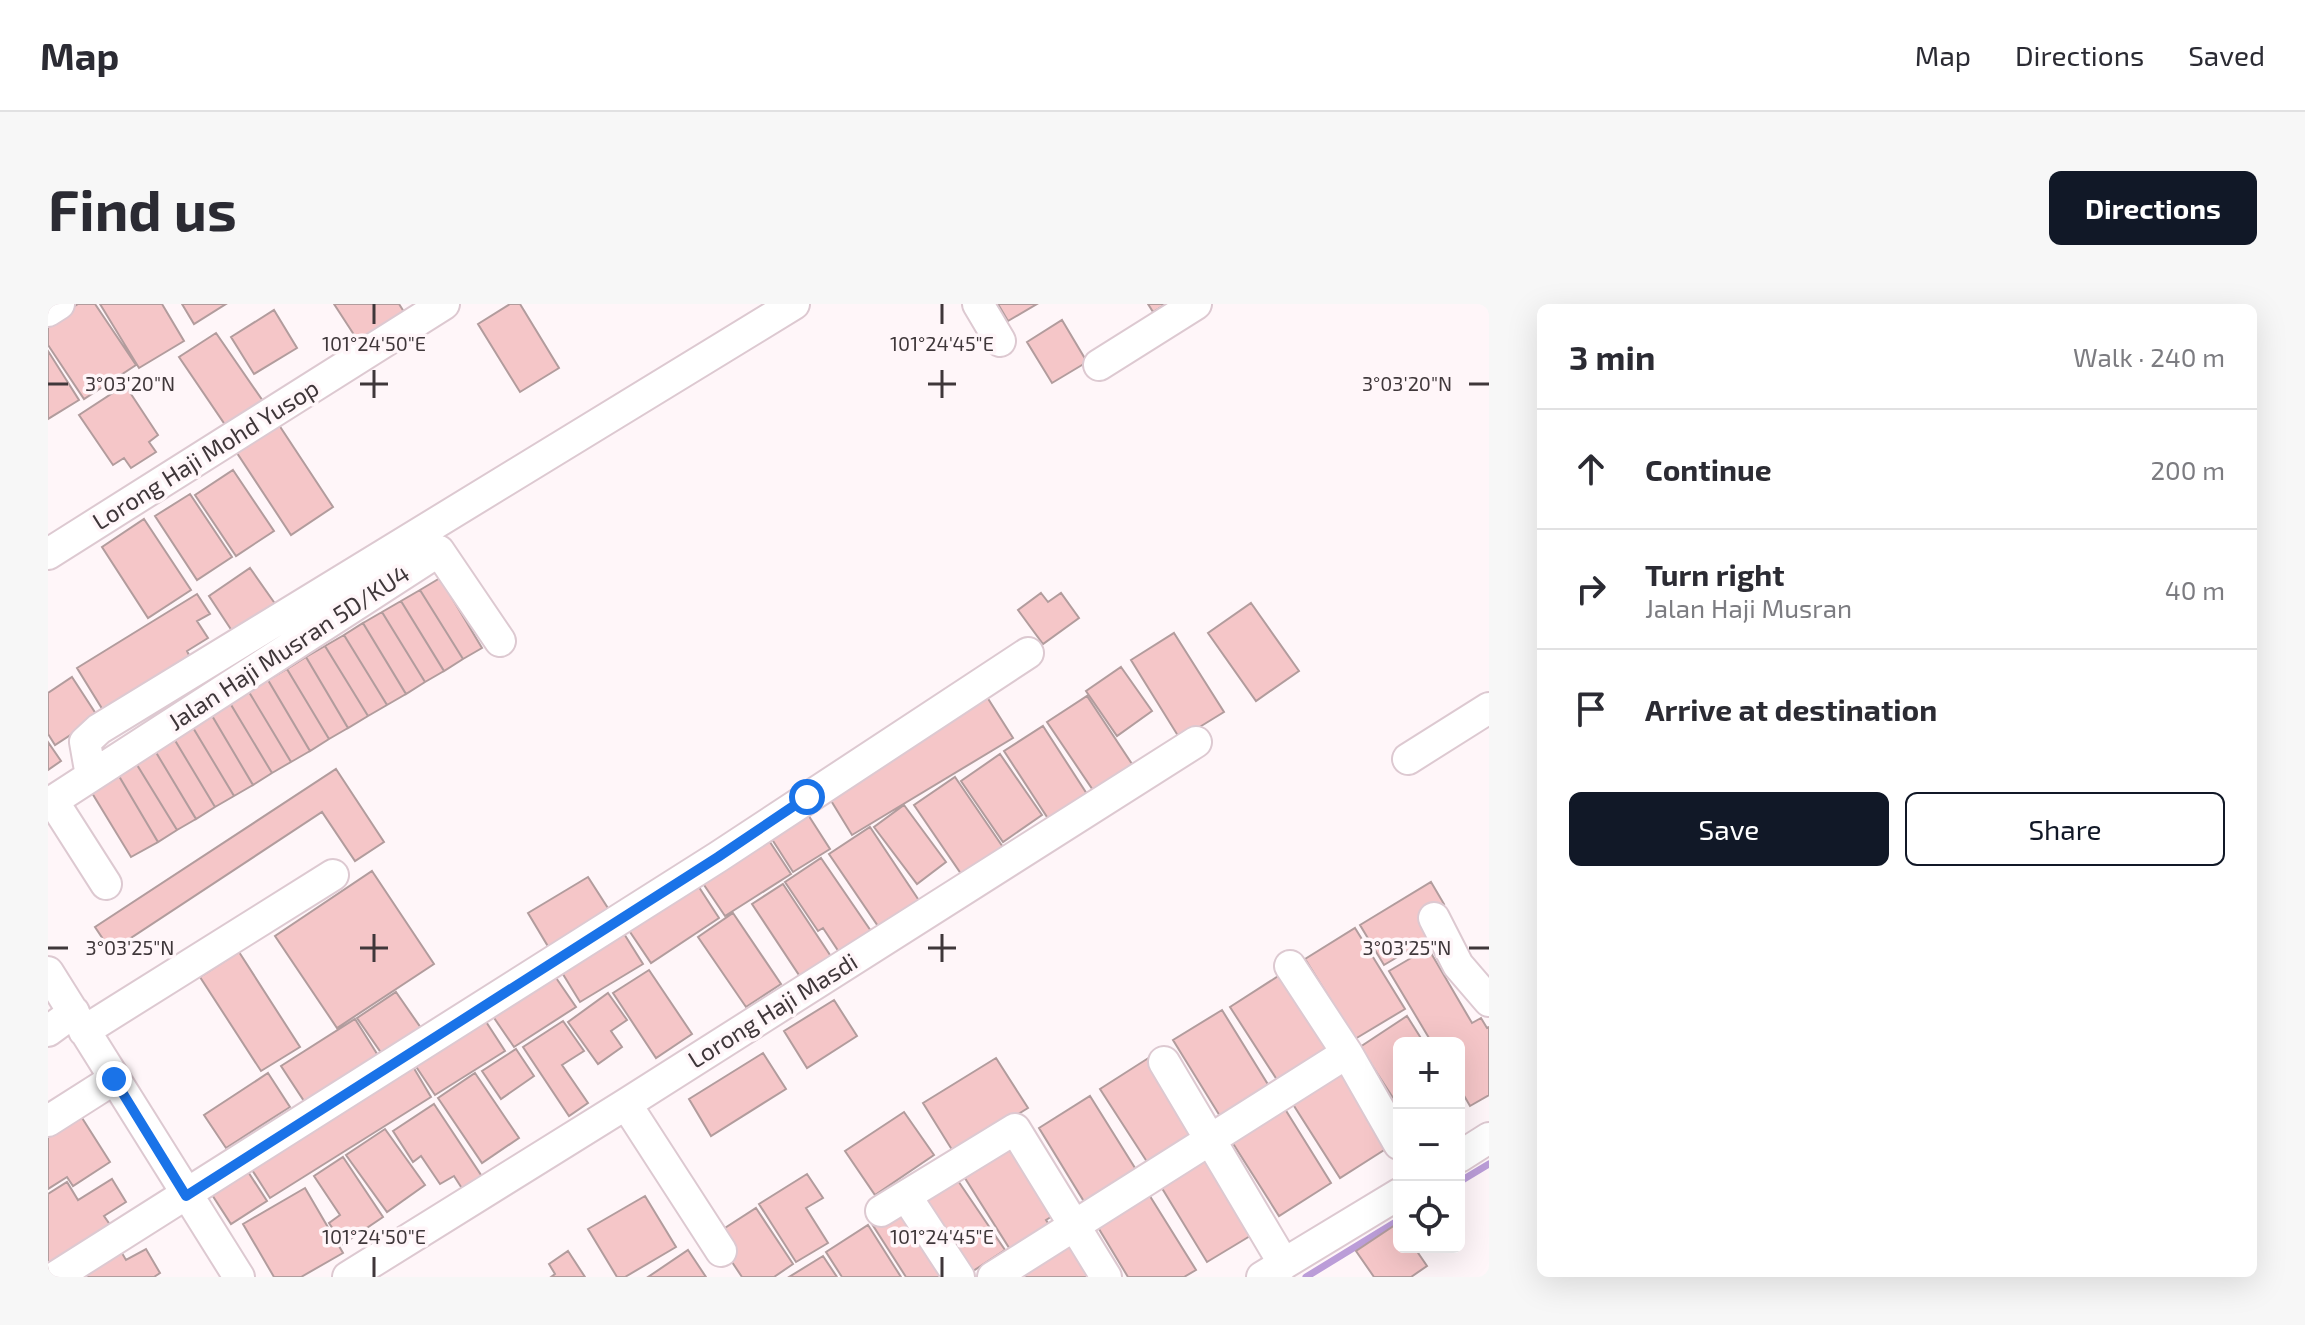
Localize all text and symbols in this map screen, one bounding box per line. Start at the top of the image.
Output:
text: Map [40,32,119,78]
text: Map [1915,38,1971,72]
text: Directions [2015,38,2144,72]
text: Saved [2188,38,2265,72]
button: Directions [2049,171,2257,245]
text: Find us [48,175,237,242]
text: 101°24'50"E [322,331,426,355]
text: 101°24'45"E [890,331,994,355]
text: 3 min [1569,336,1655,377]
text: Walk · 240 m [2073,341,2225,372]
text: 3°03'20"N [85,371,175,395]
text: 3°03'20"N [1362,371,1452,395]
street label: Lorong Haji Mohd Yusop [87,372,324,535]
icon: ahead [1569,447,1613,491]
text: Continue [1645,451,1772,487]
text: 200 m [2150,454,2225,485]
text: Turn right [1645,556,1785,592]
street label: Jalan Haji Musran 5D/KU4 [162,558,414,736]
icon: right [1569,567,1613,611]
text: 40 m [2165,574,2225,605]
text: Jalan Haji Musran [1645,592,1852,623]
icon: arrive [1569,687,1613,731]
text: Arrive at destination [1645,691,1937,727]
route start [789,779,825,815]
button: Save [1569,792,1889,866]
button: Share [1905,792,2225,866]
text: 3°03'25"N [86,935,174,959]
text: 3°03'25"N [1363,935,1451,959]
street label: Lorong Haji Masdi [682,946,862,1073]
map controls [1393,1037,1465,1253]
button: + [1393,1037,1465,1109]
route end [96,1061,132,1097]
button: − [1393,1109,1465,1181]
button: locate [1393,1181,1465,1253]
text: 101°24'50"E [322,1224,426,1248]
text: 101°24'45"E [890,1224,994,1248]

